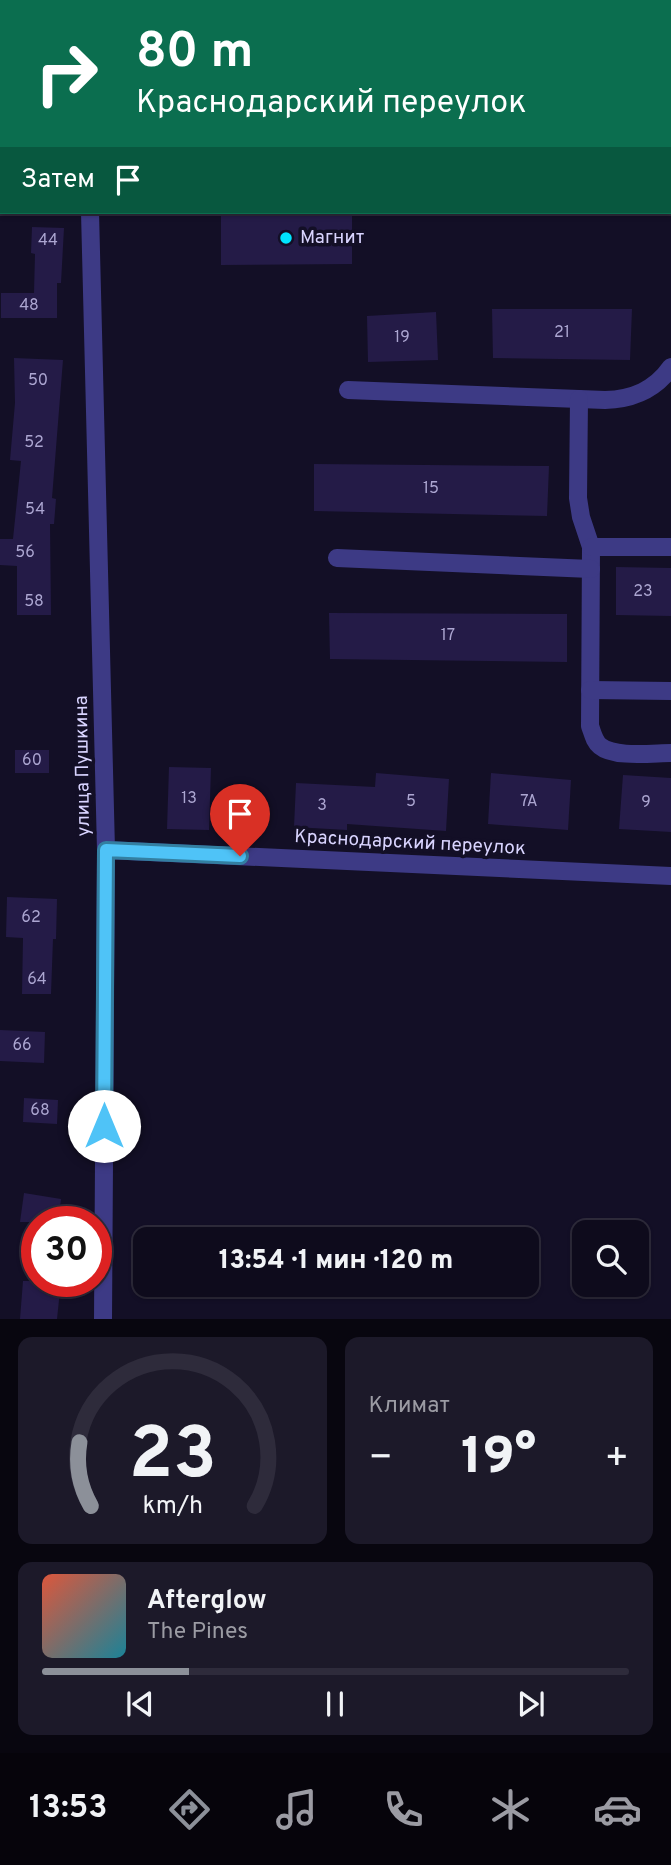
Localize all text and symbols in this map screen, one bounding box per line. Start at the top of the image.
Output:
text: 80 m [136,23,253,85]
icon: right [21,28,112,119]
text: Краснодарский переулок [136,84,527,124]
icon: arrive [109,161,147,199]
text: Затем [21,164,95,197]
place label: Магнит [300,226,365,250]
marker: Магнит [278,230,294,246]
house number: 44 [38,231,58,251]
house number: 48 [19,296,39,316]
house number: 21 [554,323,570,343]
house number: 19 [394,328,410,348]
house number: 50 [28,371,48,391]
house number: 52 [24,433,44,453]
house number: 15 [423,479,439,499]
house number: 54 [25,500,45,520]
house number: 56 [15,543,35,563]
house number: 23 [633,582,653,602]
house number: 58 [24,592,44,612]
house number: 17 [441,626,455,646]
street label: улица Пушкина [70,695,96,837]
house number: 60 [22,751,42,771]
pin [210,784,270,856]
house number: 13 [181,789,197,809]
house number: 5 [406,792,416,812]
house number: 7А [520,792,538,812]
house number: 9 [641,793,651,813]
icon: arrive [221,795,259,833]
house number: 3 [317,796,327,816]
street label: Краснодарский переулок [294,825,527,861]
house number: 62 [21,908,41,928]
house number: 64 [27,970,47,990]
house number: 66 [12,1036,32,1056]
position arrow [67,1089,141,1163]
house number: 68 [30,1101,50,1121]
speed limit sign: 30 [21,1206,112,1297]
map controls [572,1220,649,1297]
button: search [572,1220,649,1297]
text: 13:54 · 1 мин · 120 m [219,1245,453,1278]
text: Климат [369,1392,450,1421]
text: 23 [128,1413,216,1505]
text: 19° [461,1426,536,1492]
text: − [369,1435,393,1484]
text: + [604,1435,629,1484]
text: km/h [142,1491,203,1523]
text: Afterglow [147,1585,267,1618]
text: The Pines [147,1618,248,1647]
icon: previous [121,1685,159,1723]
icon: pause [316,1685,354,1723]
icon: next [512,1685,550,1723]
icon: directions [165,1785,214,1834]
icon: music [272,1785,321,1834]
icon: phone [379,1785,428,1834]
icon: climate [486,1785,535,1834]
icon: car [593,1785,642,1834]
text: 13:53 [29,1789,107,1829]

